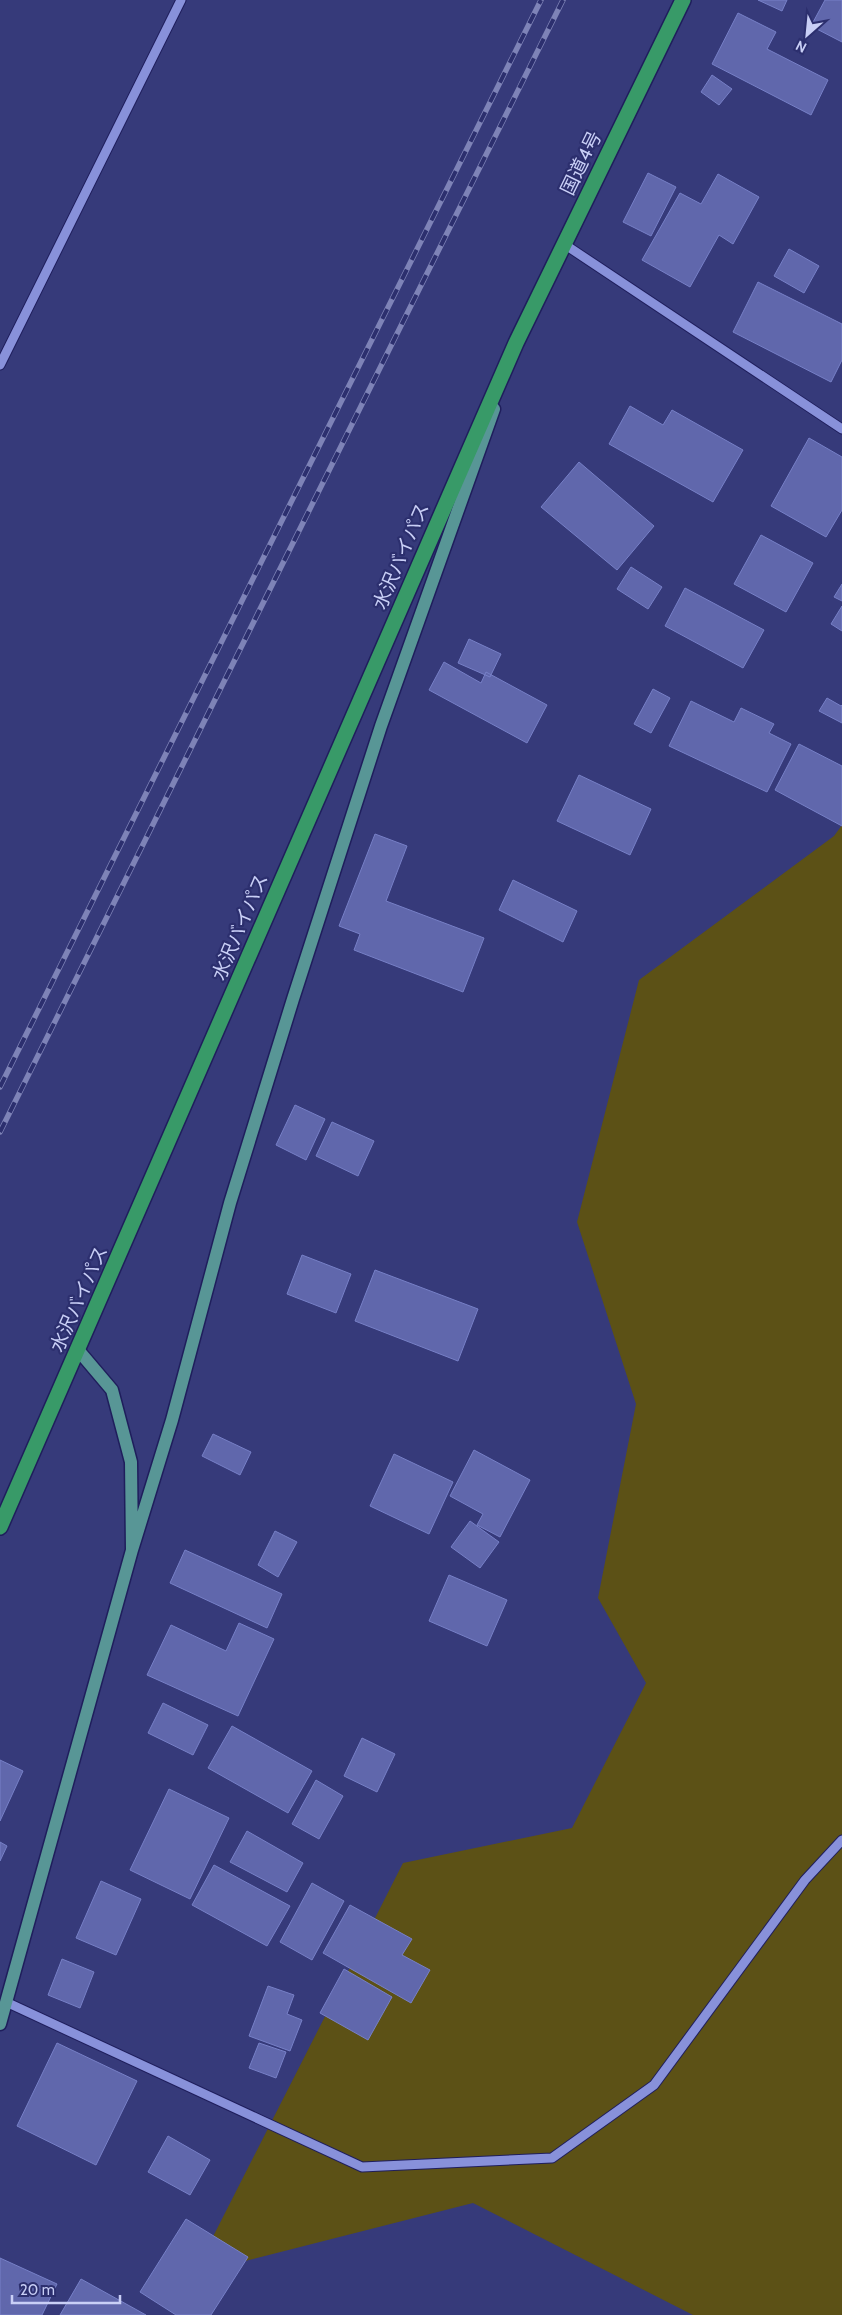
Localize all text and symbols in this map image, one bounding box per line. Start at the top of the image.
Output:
north arrow [782,10,832,60]
text: N [793,36,810,57]
street label: 国道4号 [556,127,606,199]
street label: 水沢バイパス [368,499,434,613]
street label: 水沢バイパス [207,870,273,984]
street label: 水沢バイパス [45,1242,113,1356]
scale bar [12,2272,120,2304]
text: 20 m [20,2281,55,2299]

